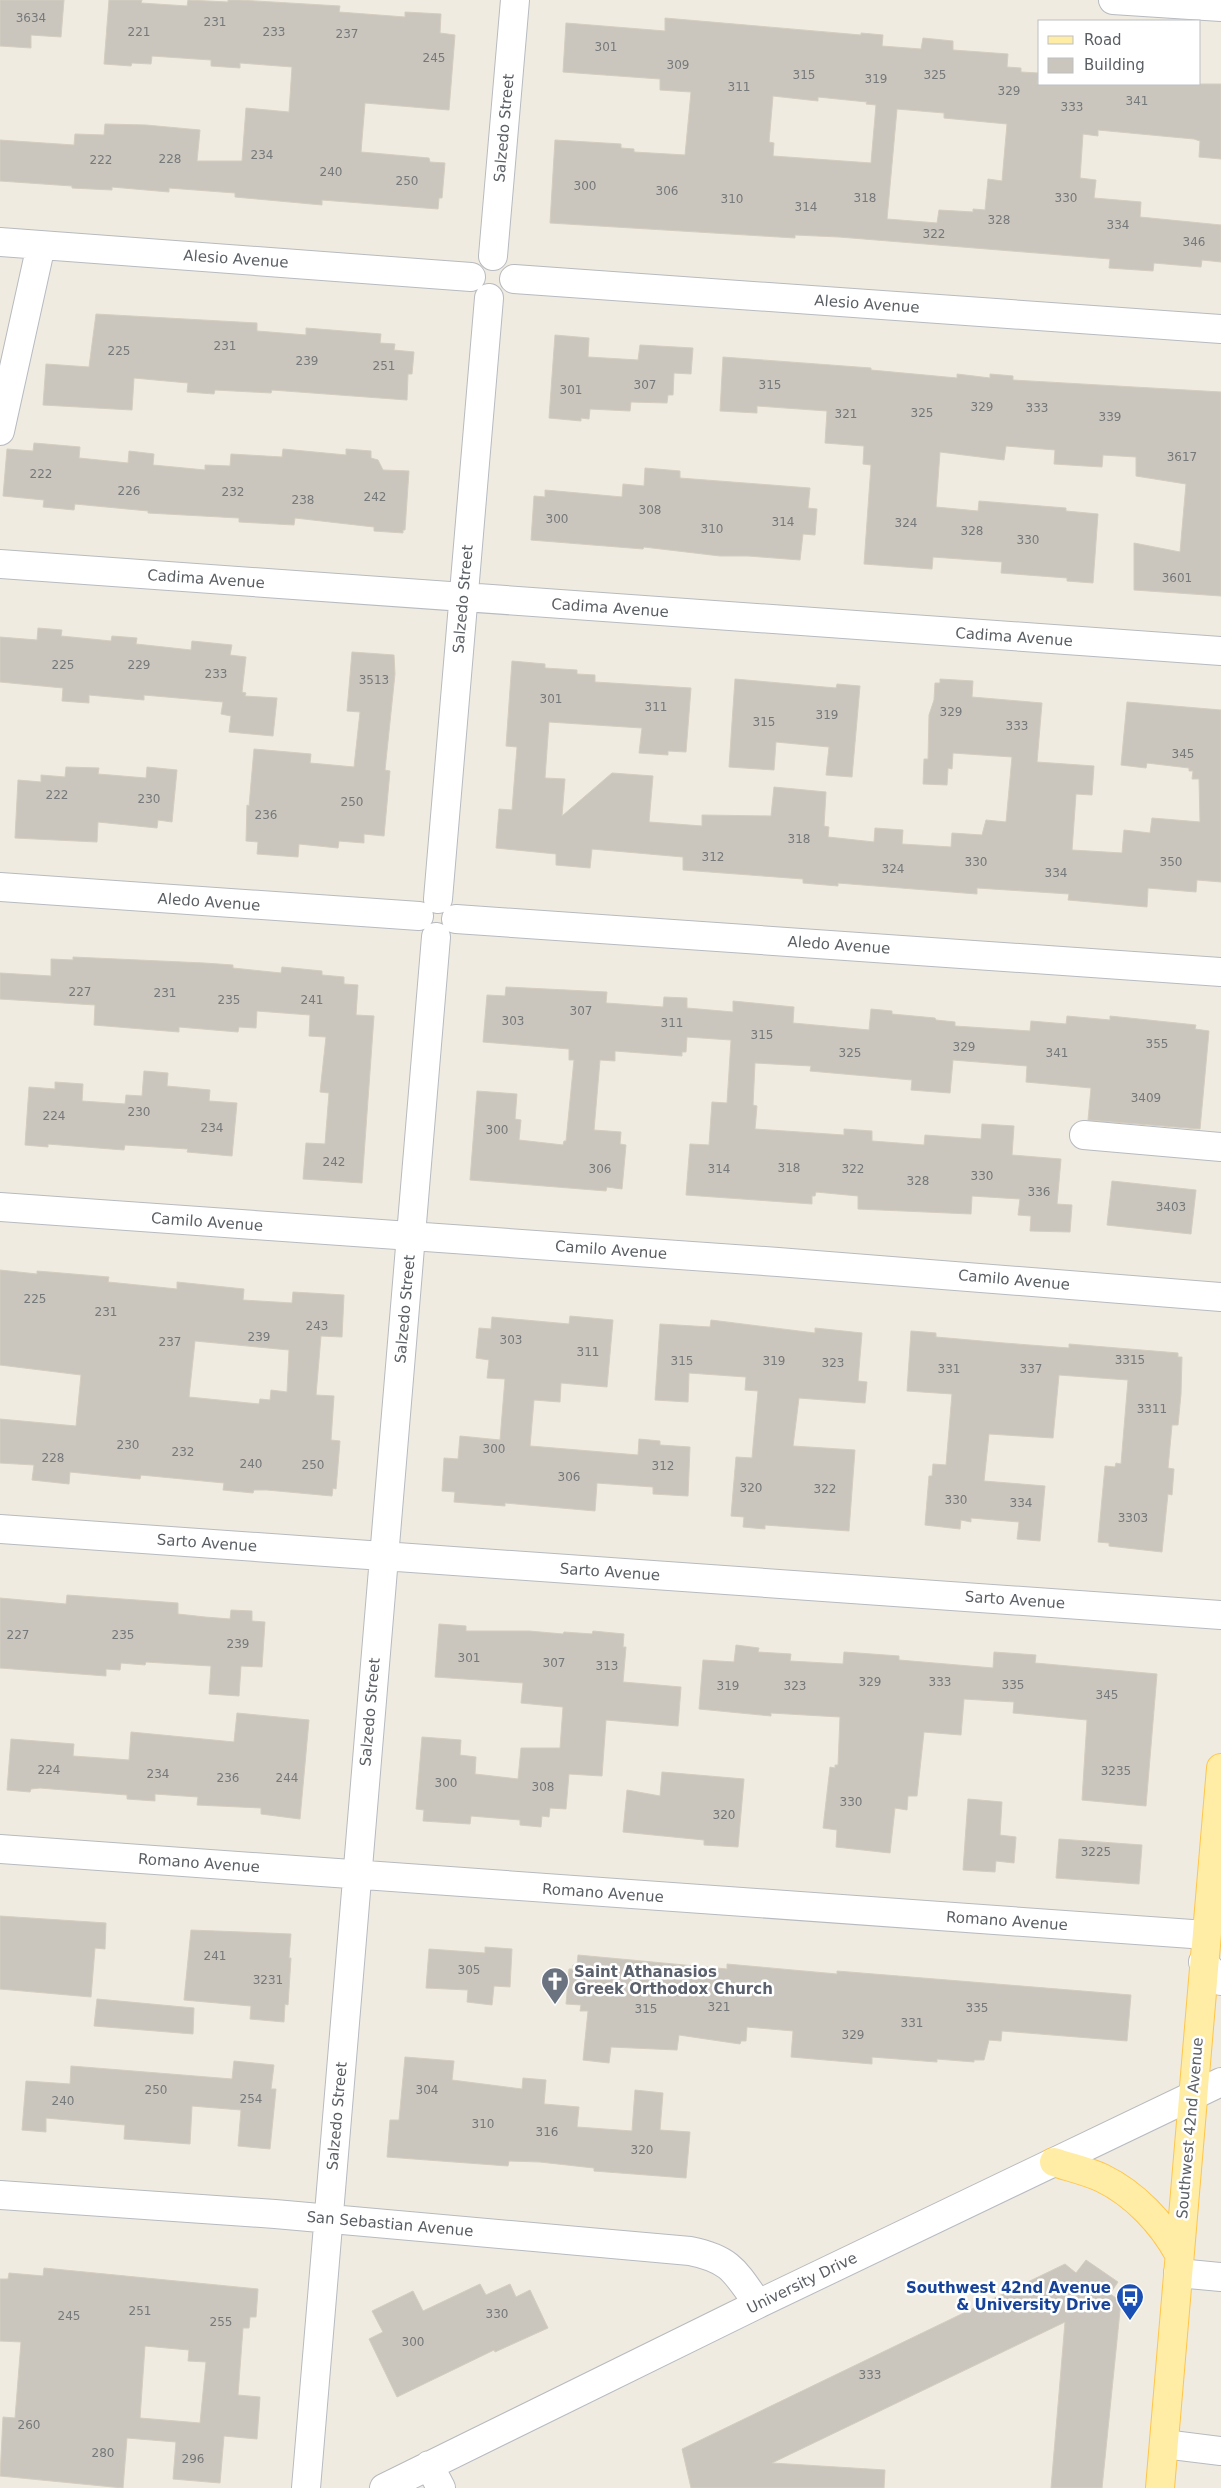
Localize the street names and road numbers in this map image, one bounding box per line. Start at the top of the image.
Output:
street label: Salzedo Street [490,73,518,183]
street label: Alesio Avenue [183,246,289,272]
street label: Alesio Avenue [814,291,920,317]
street label: Salzedo Street [449,544,477,654]
street label: Cadima Avenue [147,566,265,592]
street label: Cadima Avenue [551,595,669,621]
street label: Cadima Avenue [955,624,1073,650]
street label: Aledo Avenue [157,889,261,915]
street label: Aledo Avenue [787,932,891,958]
street label: Camilo Avenue [150,1209,264,1235]
street label: Camilo Avenue [554,1237,668,1263]
street label: Salzedo Street [391,1254,419,1364]
street label: Camilo Avenue [957,1266,1071,1294]
street label: Sarto Avenue [156,1531,258,1555]
street label: Sarto Avenue [559,1560,661,1584]
street label: Sarto Avenue [964,1588,1066,1612]
street label: Salzedo Street [356,1657,384,1767]
street label: Romano Avenue [138,1850,260,1876]
street label: Romano Avenue [542,1880,664,1906]
street label: Romano Avenue [946,1908,1068,1934]
street label: Southwest 42nd Avenue [1173,2036,1207,2220]
street label: Salzedo Street [323,2061,351,2171]
street label: San Sebastian Avenue [306,2208,474,2240]
street label: University Drive [744,2249,860,2317]

